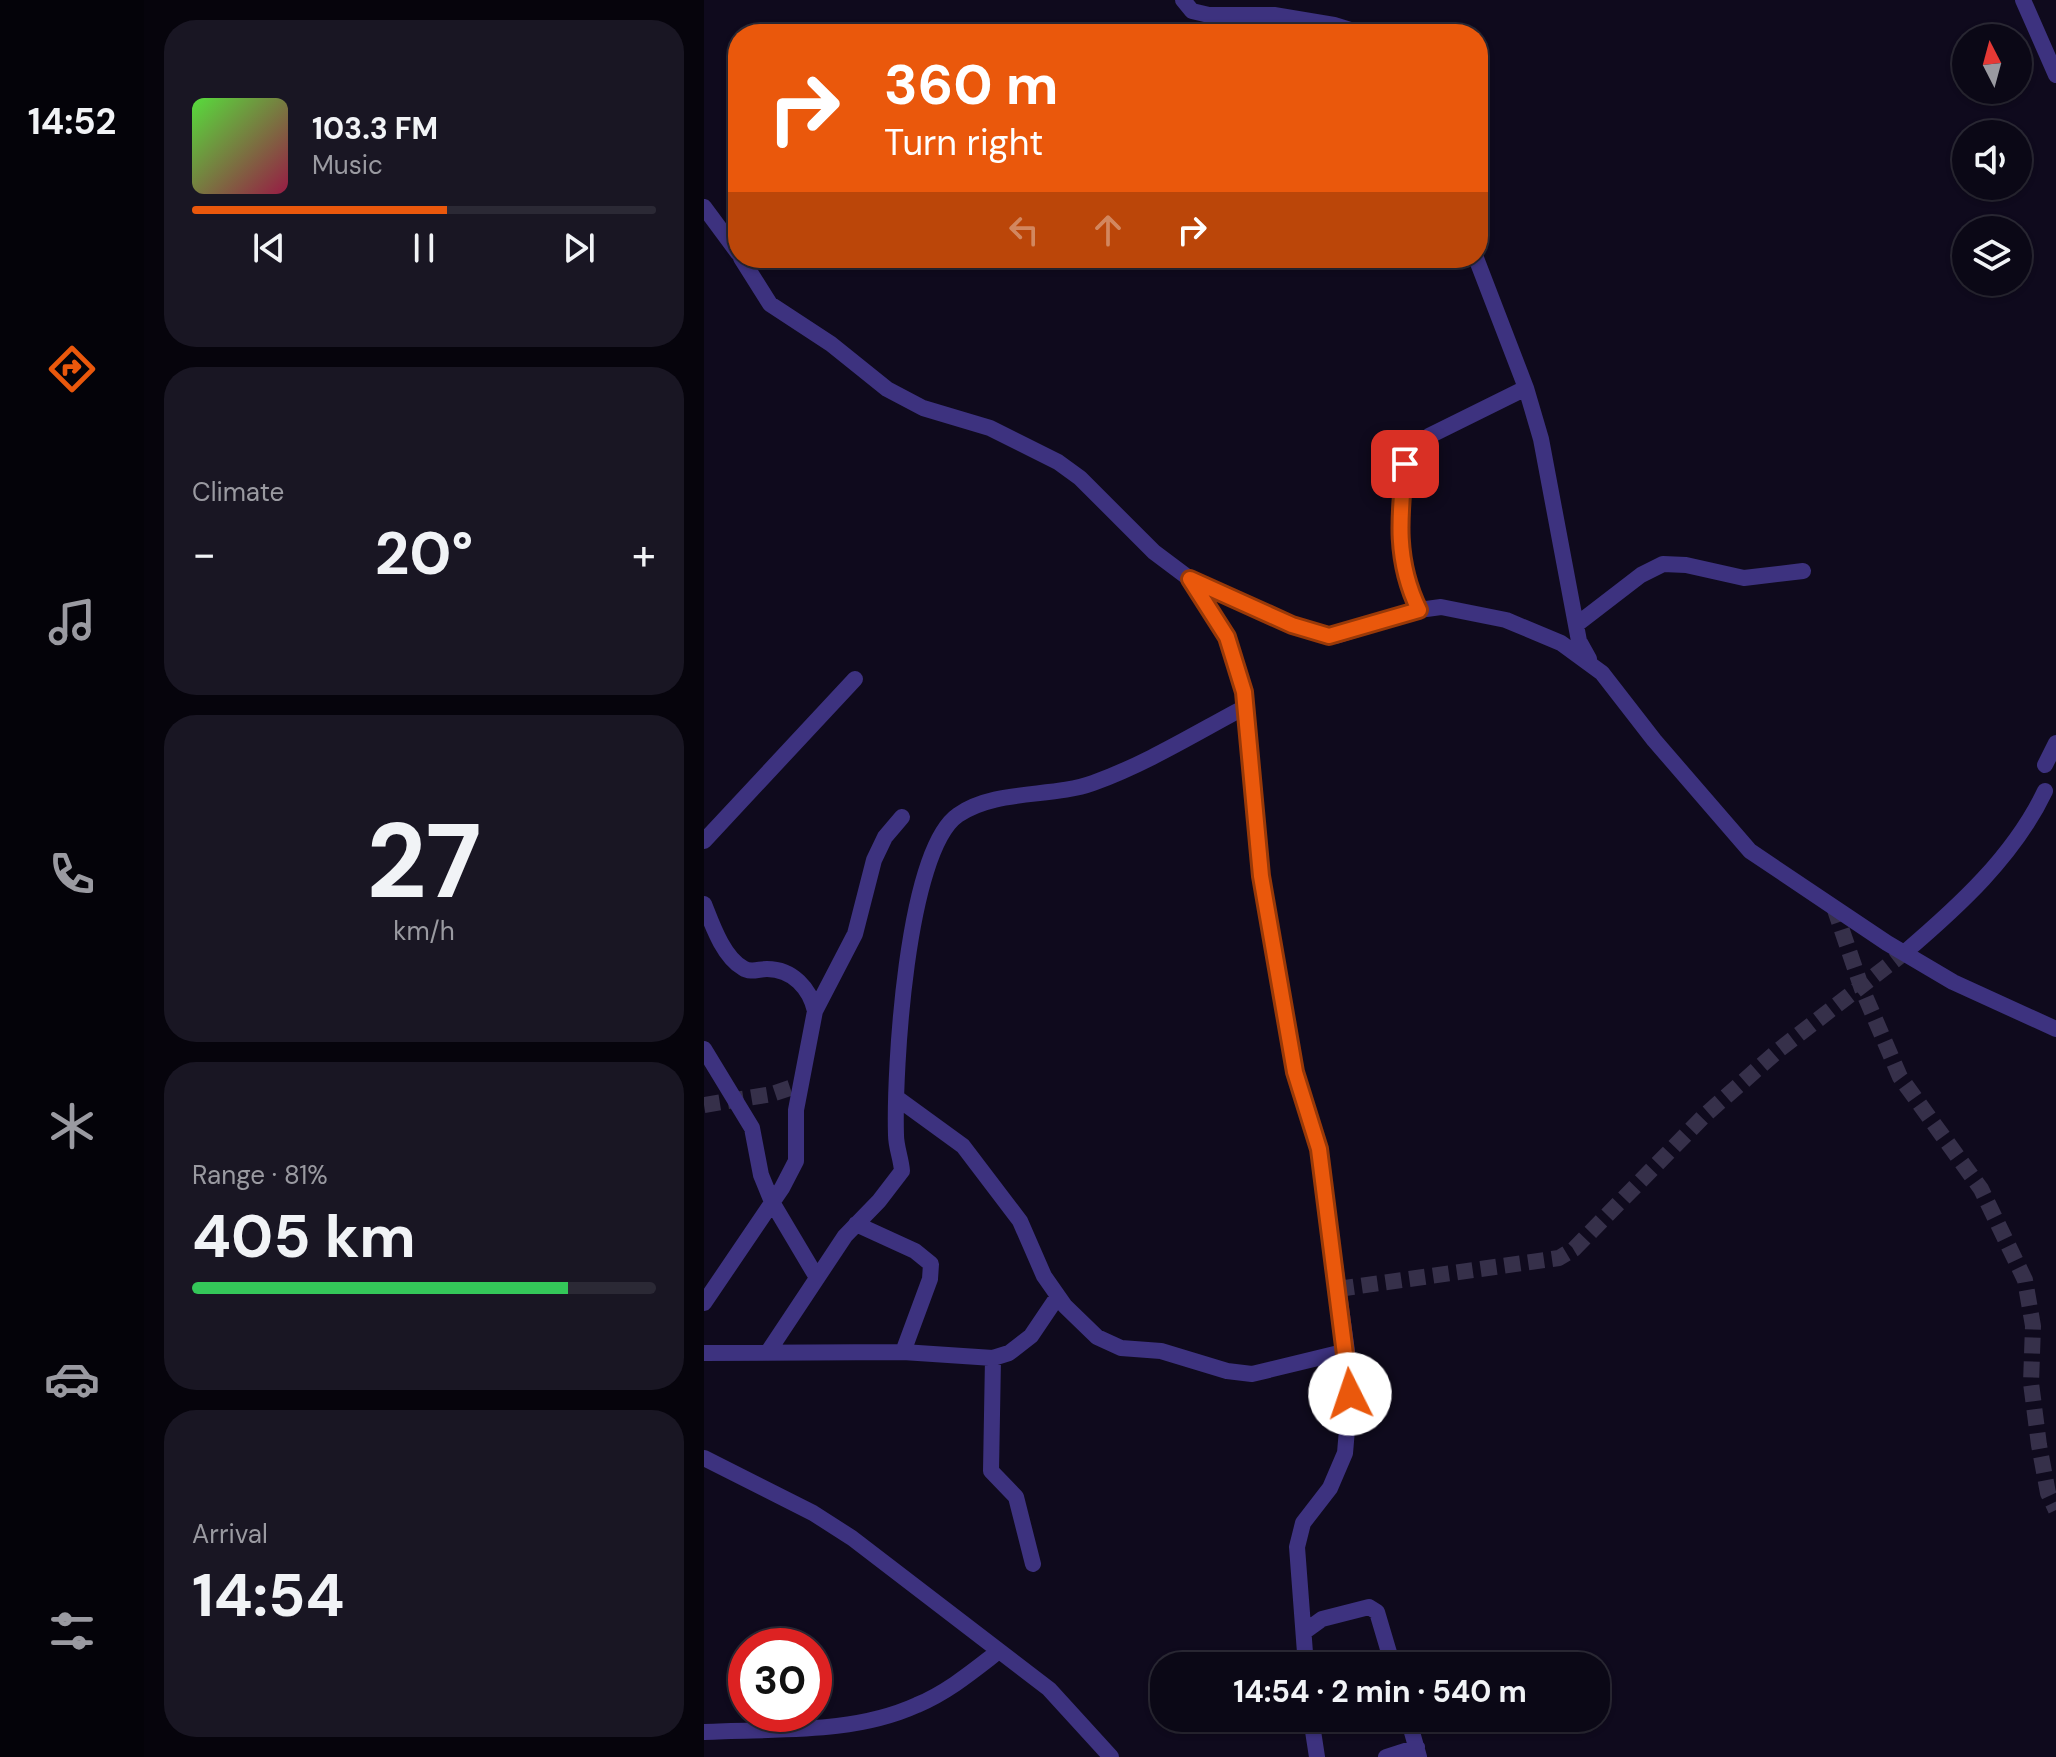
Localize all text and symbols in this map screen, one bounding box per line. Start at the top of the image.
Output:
north arrow [1952,24,2032,104]
map controls [1952,24,2032,296]
text: 360 m [884,48,1059,121]
icon: right [752,56,856,160]
text: 14:52 [28,98,116,145]
text: 103.3 FM [312,109,438,148]
text: Turn right [884,119,1043,166]
button: sound [1952,120,2032,200]
text: Music [312,148,383,182]
icon: left [1002,208,1046,252]
icon: ahead [1086,208,1130,252]
icon: right [1170,208,1214,252]
button: layers [1952,216,2032,296]
icon: previous [247,226,291,270]
icon: pause [402,226,446,270]
icon: next [557,226,601,270]
icon: directions [44,341,100,397]
pin [1371,430,1439,498]
icon: arrive [1383,442,1427,486]
text: Climate [192,475,284,509]
text: 20° [375,514,473,593]
text: − [192,525,216,583]
text: + [632,525,656,583]
icon: music [44,594,100,650]
text: 27 [366,794,482,929]
icon: phone [44,846,100,902]
text: km/h [393,914,455,948]
icon: climate [44,1098,100,1154]
text: Range · 81% [192,1158,328,1192]
text: 405 km [192,1197,416,1276]
icon: car [44,1351,100,1407]
position arrow [1308,1352,1392,1436]
text: Arrival [192,1517,268,1551]
text: 14:54 [192,1556,344,1635]
icon: filters [44,1603,100,1659]
speed limit sign: 30 [728,1628,832,1732]
text: 14:54 · 2 min · 540 m [1233,1672,1527,1711]

